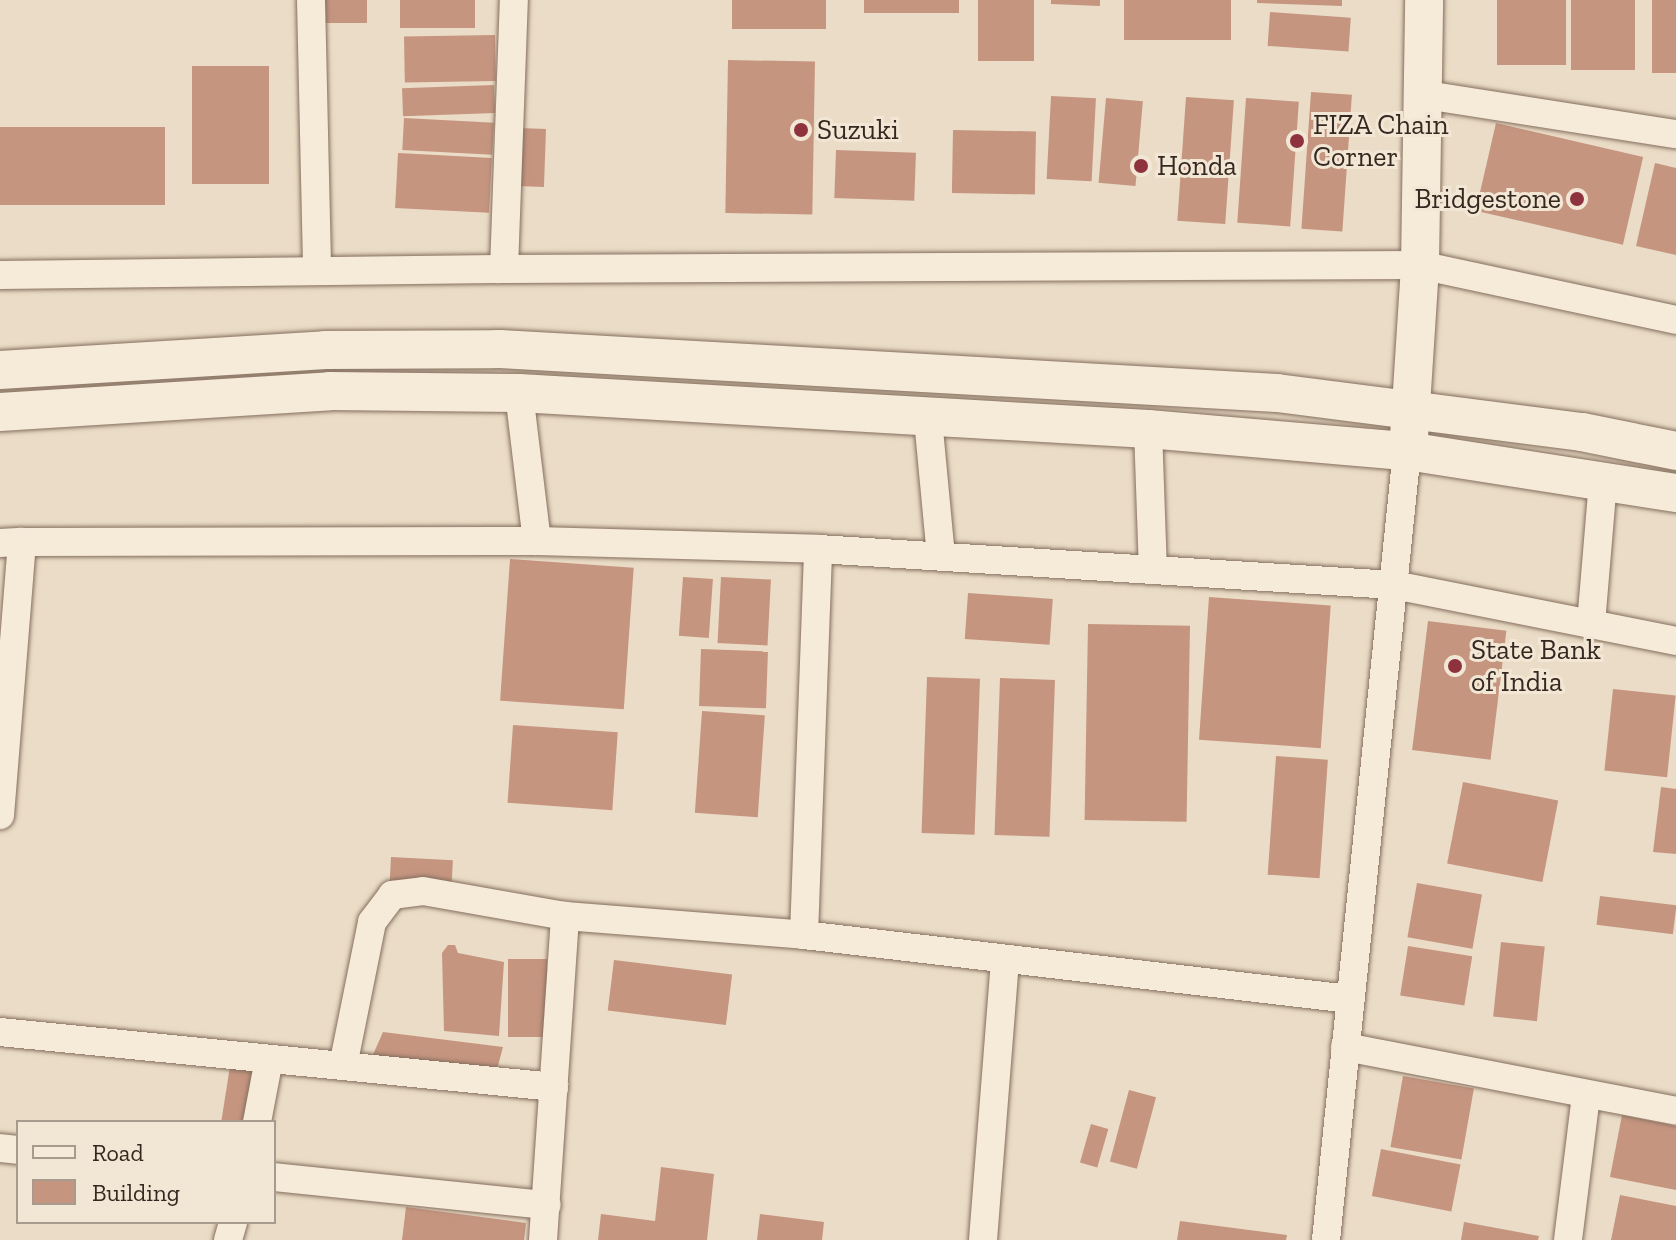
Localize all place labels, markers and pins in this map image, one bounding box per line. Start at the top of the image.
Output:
place label: FIZA Chain Corner [1313,108,1449,174]
place label: Suzuki [817,113,899,147]
marker: Suzuki [792,121,810,139]
marker: FIZA Chain Corner [1288,132,1306,150]
place label: Honda [1157,149,1237,183]
marker: Honda [1132,157,1150,175]
place label: Bridgestone [1414,182,1561,216]
marker: Bridgestone [1568,190,1586,208]
place label: State Bank of India [1471,633,1601,699]
marker: State Bank of India [1446,657,1464,675]

